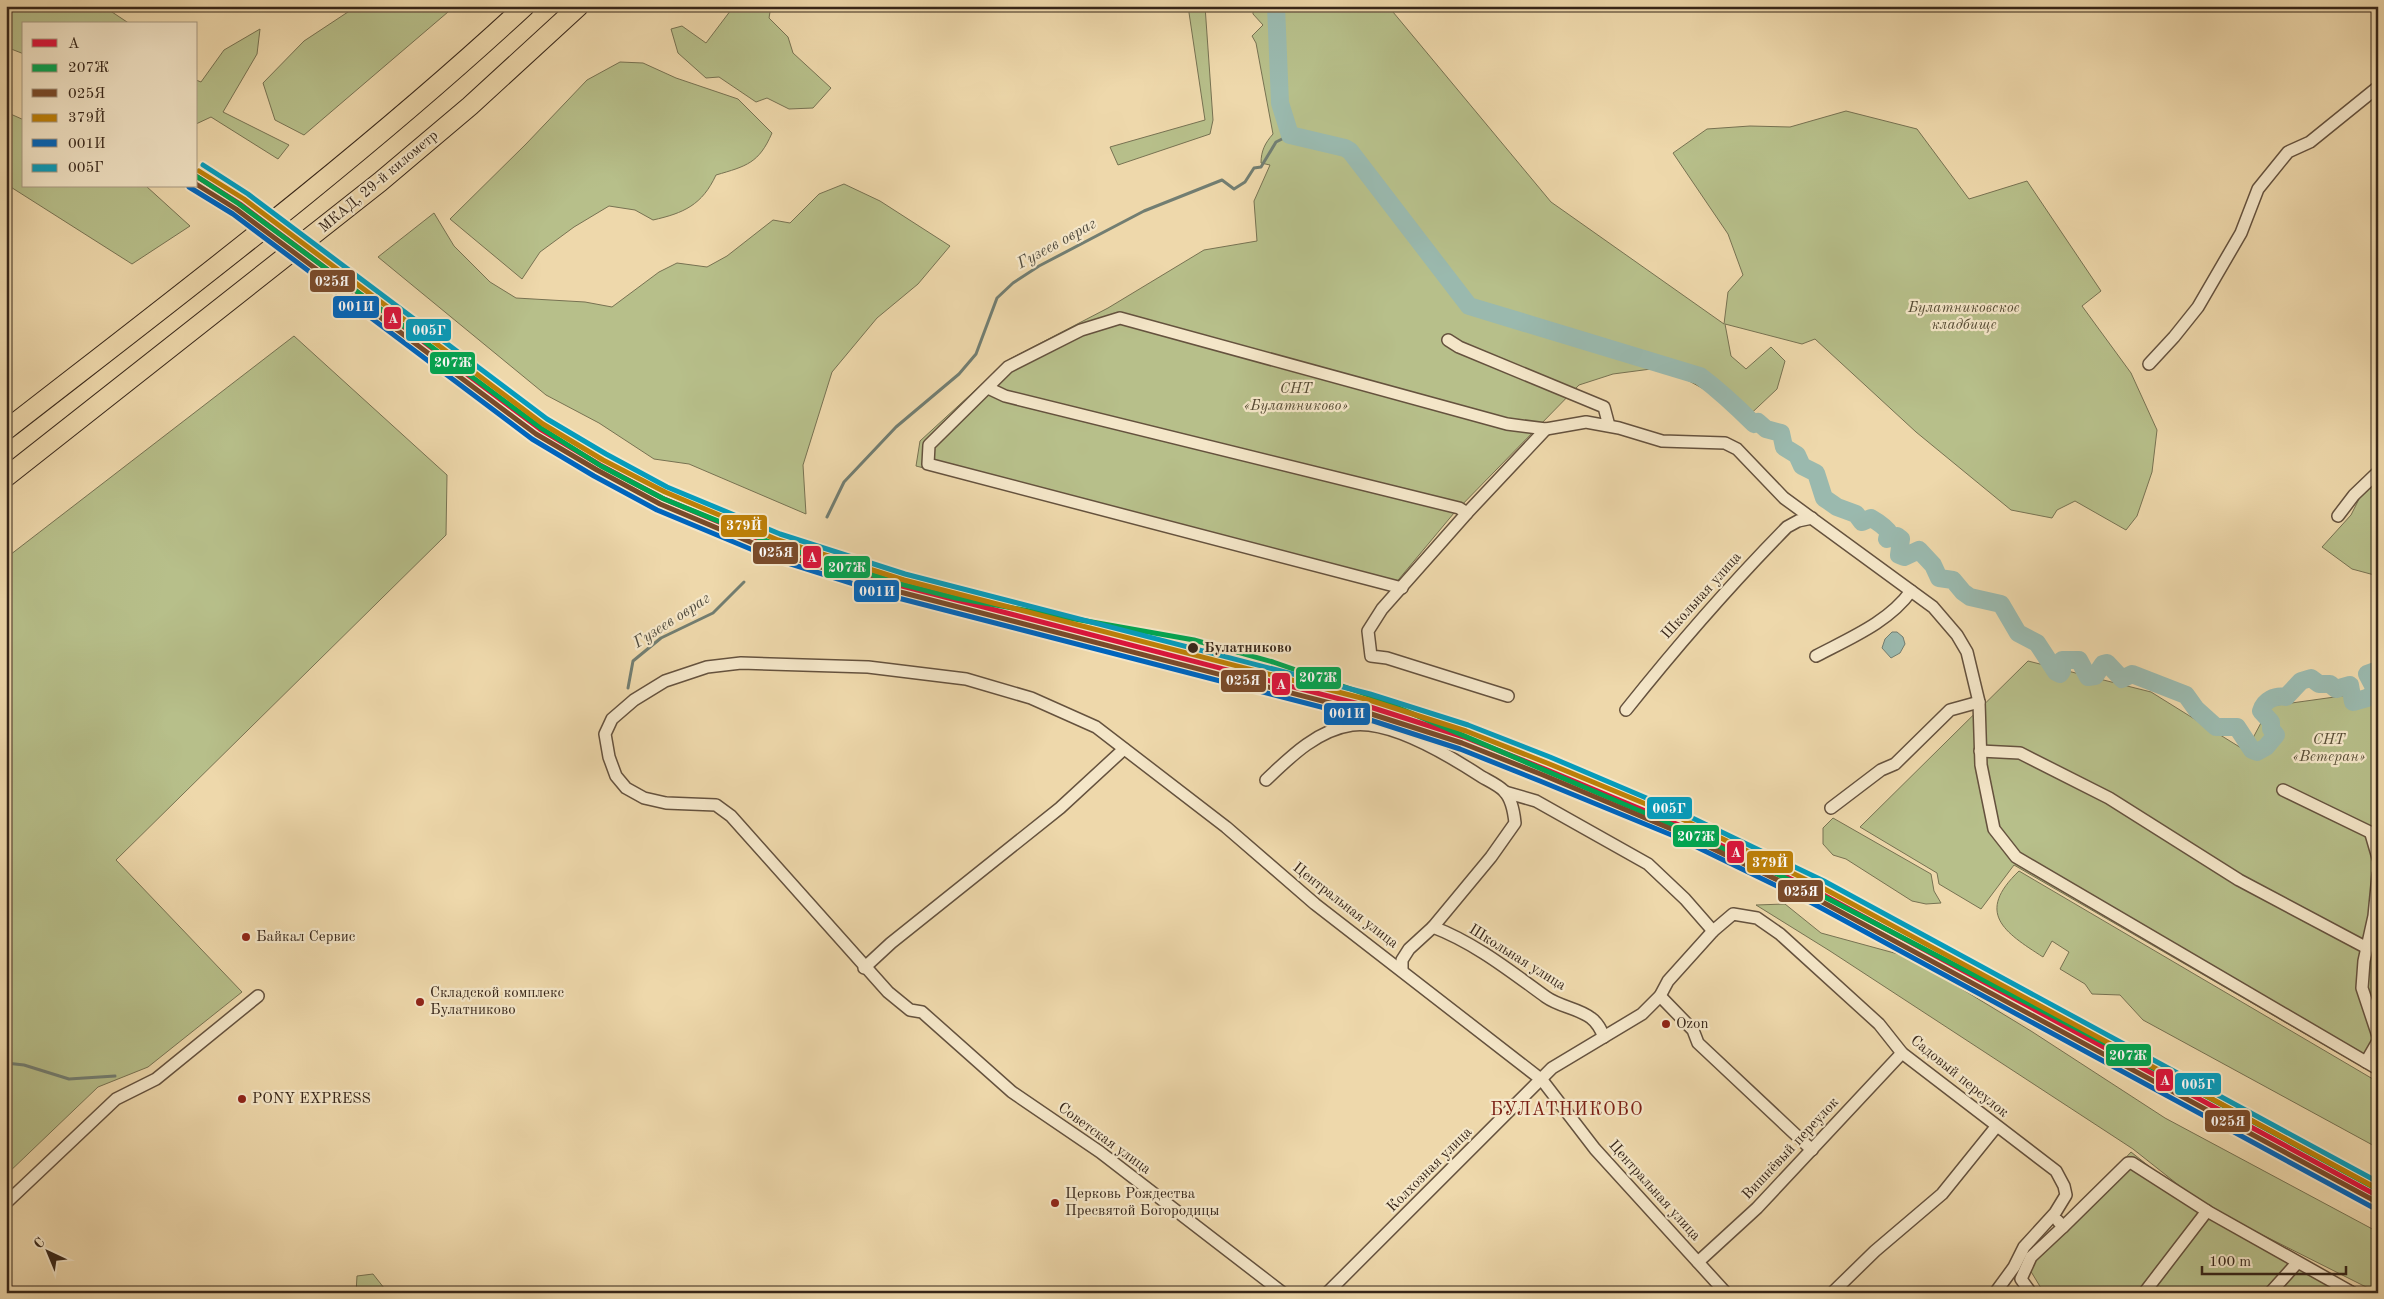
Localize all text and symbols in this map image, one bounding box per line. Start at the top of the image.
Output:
legend [22,22,198,188]
text: A [68,37,80,52]
text: 207Ж [68,61,109,76]
text: 025Я [68,87,105,102]
text: 379Й [68,107,106,126]
street label: МКАД, 29-й километр [317,128,442,236]
text: 001И [68,137,106,152]
text: 005Г [68,161,104,176]
water label: Гузеев овраг [1014,216,1100,273]
line badge: 025Я [309,269,356,293]
text: 025Я [315,275,349,289]
line badge: 001И [332,295,380,319]
text: 001И [338,300,374,314]
park label: Булатниковское кладбище [1907,301,2020,333]
line badge: A [383,306,402,330]
text: A [388,312,399,326]
line badge: 005Г [405,318,452,342]
text: 005Г [412,324,446,338]
line badge: 207Ж [429,351,476,375]
text: 207Ж [434,356,472,370]
park label: СНТ «Булатниково» [1244,382,1348,414]
line badge: 379Й [720,514,768,538]
text: 379Й [726,516,762,533]
line badge: 025Я [752,541,799,565]
line badge: A [802,545,822,569]
text: 025Я [759,546,793,560]
street label: Школьная улица [1659,549,1745,642]
text: A [807,551,818,565]
line badge: 207Ж [823,555,871,579]
text: 207Ж [828,561,866,575]
line badge: 001И [853,579,900,603]
text: 001И [859,585,895,599]
water label: Гузеев овраг [630,590,713,652]
marker: Булатниково [1186,641,1200,655]
place label: Булатниково [1204,641,1292,656]
line badge: 207Ж [1295,666,1342,690]
line badge: 025Я [1220,669,1267,693]
text: 207Ж [1299,671,1337,685]
line badge: A [1271,672,1291,696]
text: 025Я [1226,674,1260,688]
text: A [1276,678,1287,692]
line badge: 001И [1323,702,1371,726]
text: 001И [1329,707,1365,721]
park label: СНТ «Ветеран» [2293,733,2365,765]
line badge: 005Г [1646,796,1693,820]
text: 005Г [1652,802,1686,816]
line badge: 207Ж [1672,824,1720,848]
text: 207Ж [1677,830,1715,844]
line badge: A [1726,840,1745,864]
text: A [1731,846,1742,860]
line badge: 379Й [1746,850,1794,874]
text: 379Й [1752,853,1788,870]
street label: Центральная улица [1289,860,1401,952]
line badge: 025Я [1777,879,1824,903]
text: 025Я [1784,885,1818,899]
street label: Школьная улица [1466,922,1569,994]
place label: Байкал Сервис [256,930,356,945]
marker: Байкал Сервис [240,931,252,943]
place label: Складской комплекс Булатниково [430,986,565,1018]
marker: Складской комплекс Булатниково [414,996,426,1008]
place label: Ozon [1676,1017,1709,1032]
marker: Ozon [1660,1018,1672,1030]
street label: Садовый переулок [1907,1033,2011,1121]
line badge: 207Ж [2105,1043,2152,1067]
text: 207Ж [2109,1049,2147,1063]
line badge: A [2155,1068,2174,1092]
line badge: 005Г [2174,1072,2222,1096]
text: A [2160,1074,2171,1088]
text: 005Г [2181,1078,2215,1092]
place label: PONY EXPRESS [252,1092,371,1107]
marker: PONY EXPRESS [236,1093,248,1105]
street label: Вишнёвый переулок [1740,1095,1842,1203]
street label: Советская улица [1055,1100,1154,1178]
district label: БУЛАТНИКОВО [1490,1101,1644,1119]
line badge: 025Я [2204,1109,2251,1133]
text: 025Я [2211,1115,2245,1129]
street label: Колхозная улица [1385,1124,1476,1215]
street label: Центральная улица [1605,1138,1703,1244]
place label: Церковь Рождества Пресвятой Богородицы [1065,1187,1220,1219]
marker: Церковь Рождества Пресвятой Богородицы [1049,1197,1061,1209]
north arrow [22,1226,72,1276]
text: С [31,1235,48,1252]
scale bar [2202,1244,2345,1276]
text: 100 m [2209,1255,2251,1270]

